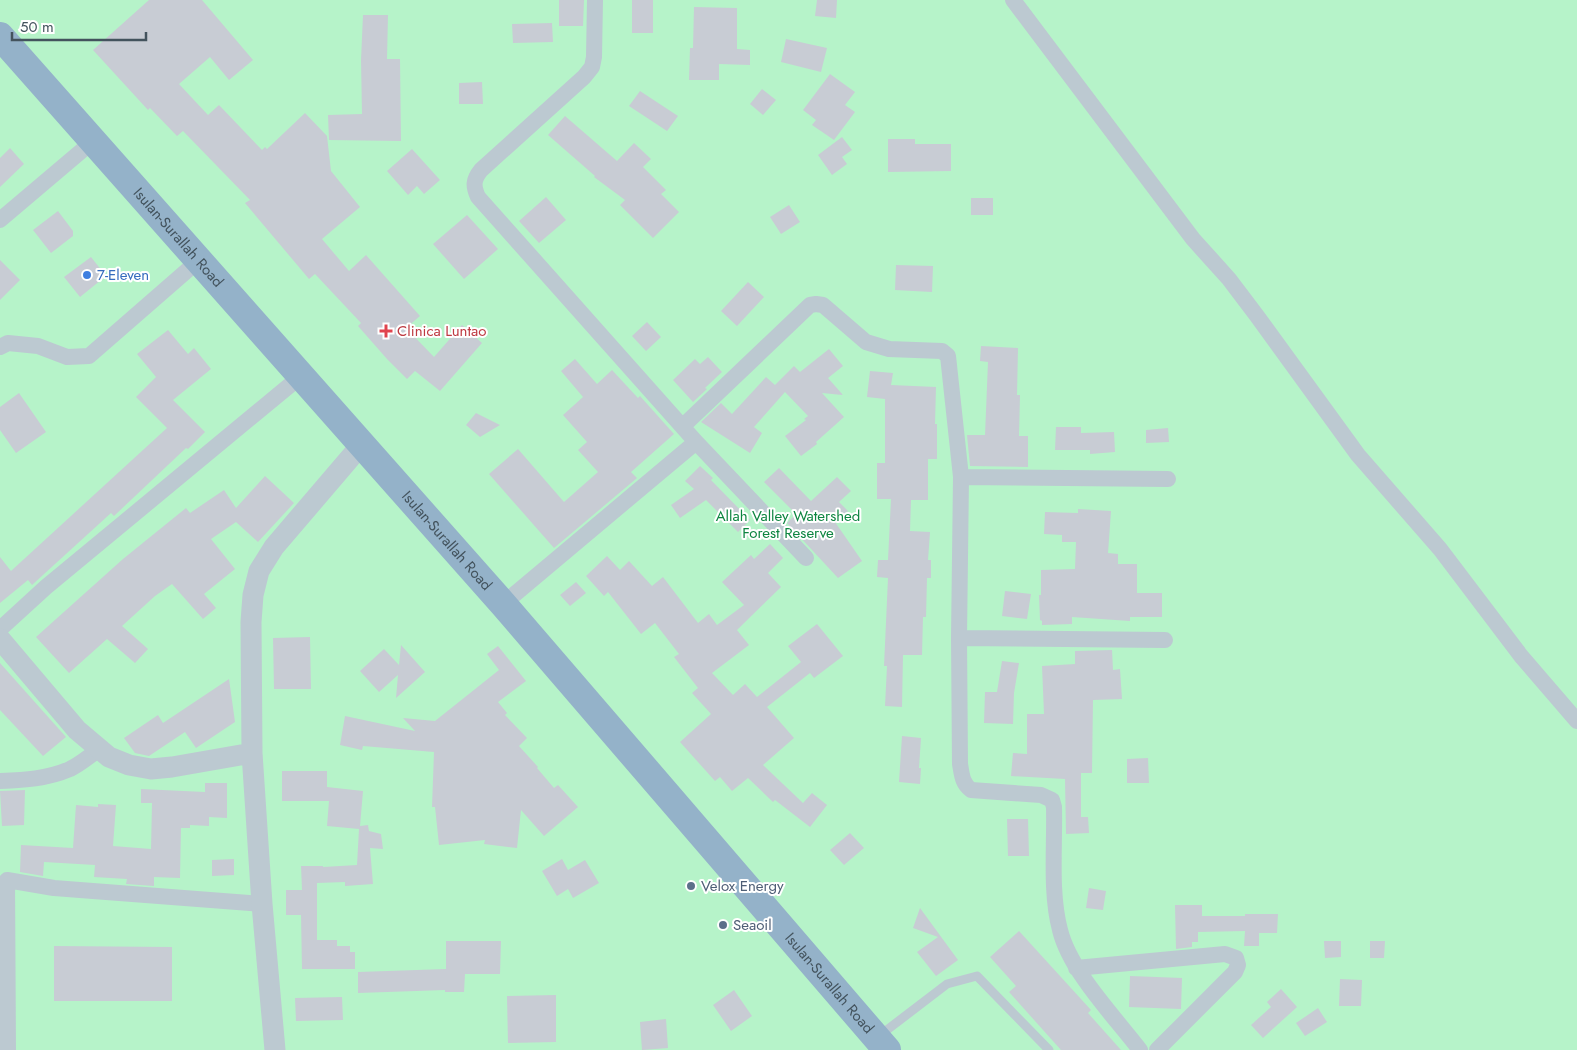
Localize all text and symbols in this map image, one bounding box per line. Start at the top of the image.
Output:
scale bar [12,10,146,42]
text: 50 m [20,16,54,38]
street label: Isulan-Surallah Road [128,183,229,292]
place label: 7-Eleven [97,264,149,286]
marker: 7-Eleven [81,269,93,281]
place label: Clinica Luntao [397,320,487,342]
marker: Clinica Luntao [379,324,393,338]
street label: Isulan-Surallah Road [397,486,497,595]
park label: Allah Valley Watershed Forest Reserve [716,505,860,544]
place label: Velox Energy [701,875,784,897]
marker: Velox Energy [685,880,697,892]
place label: Seaoil [733,914,772,936]
marker: Seaoil [717,919,729,931]
street label: Isulan-Surallah Road [780,928,879,1038]

